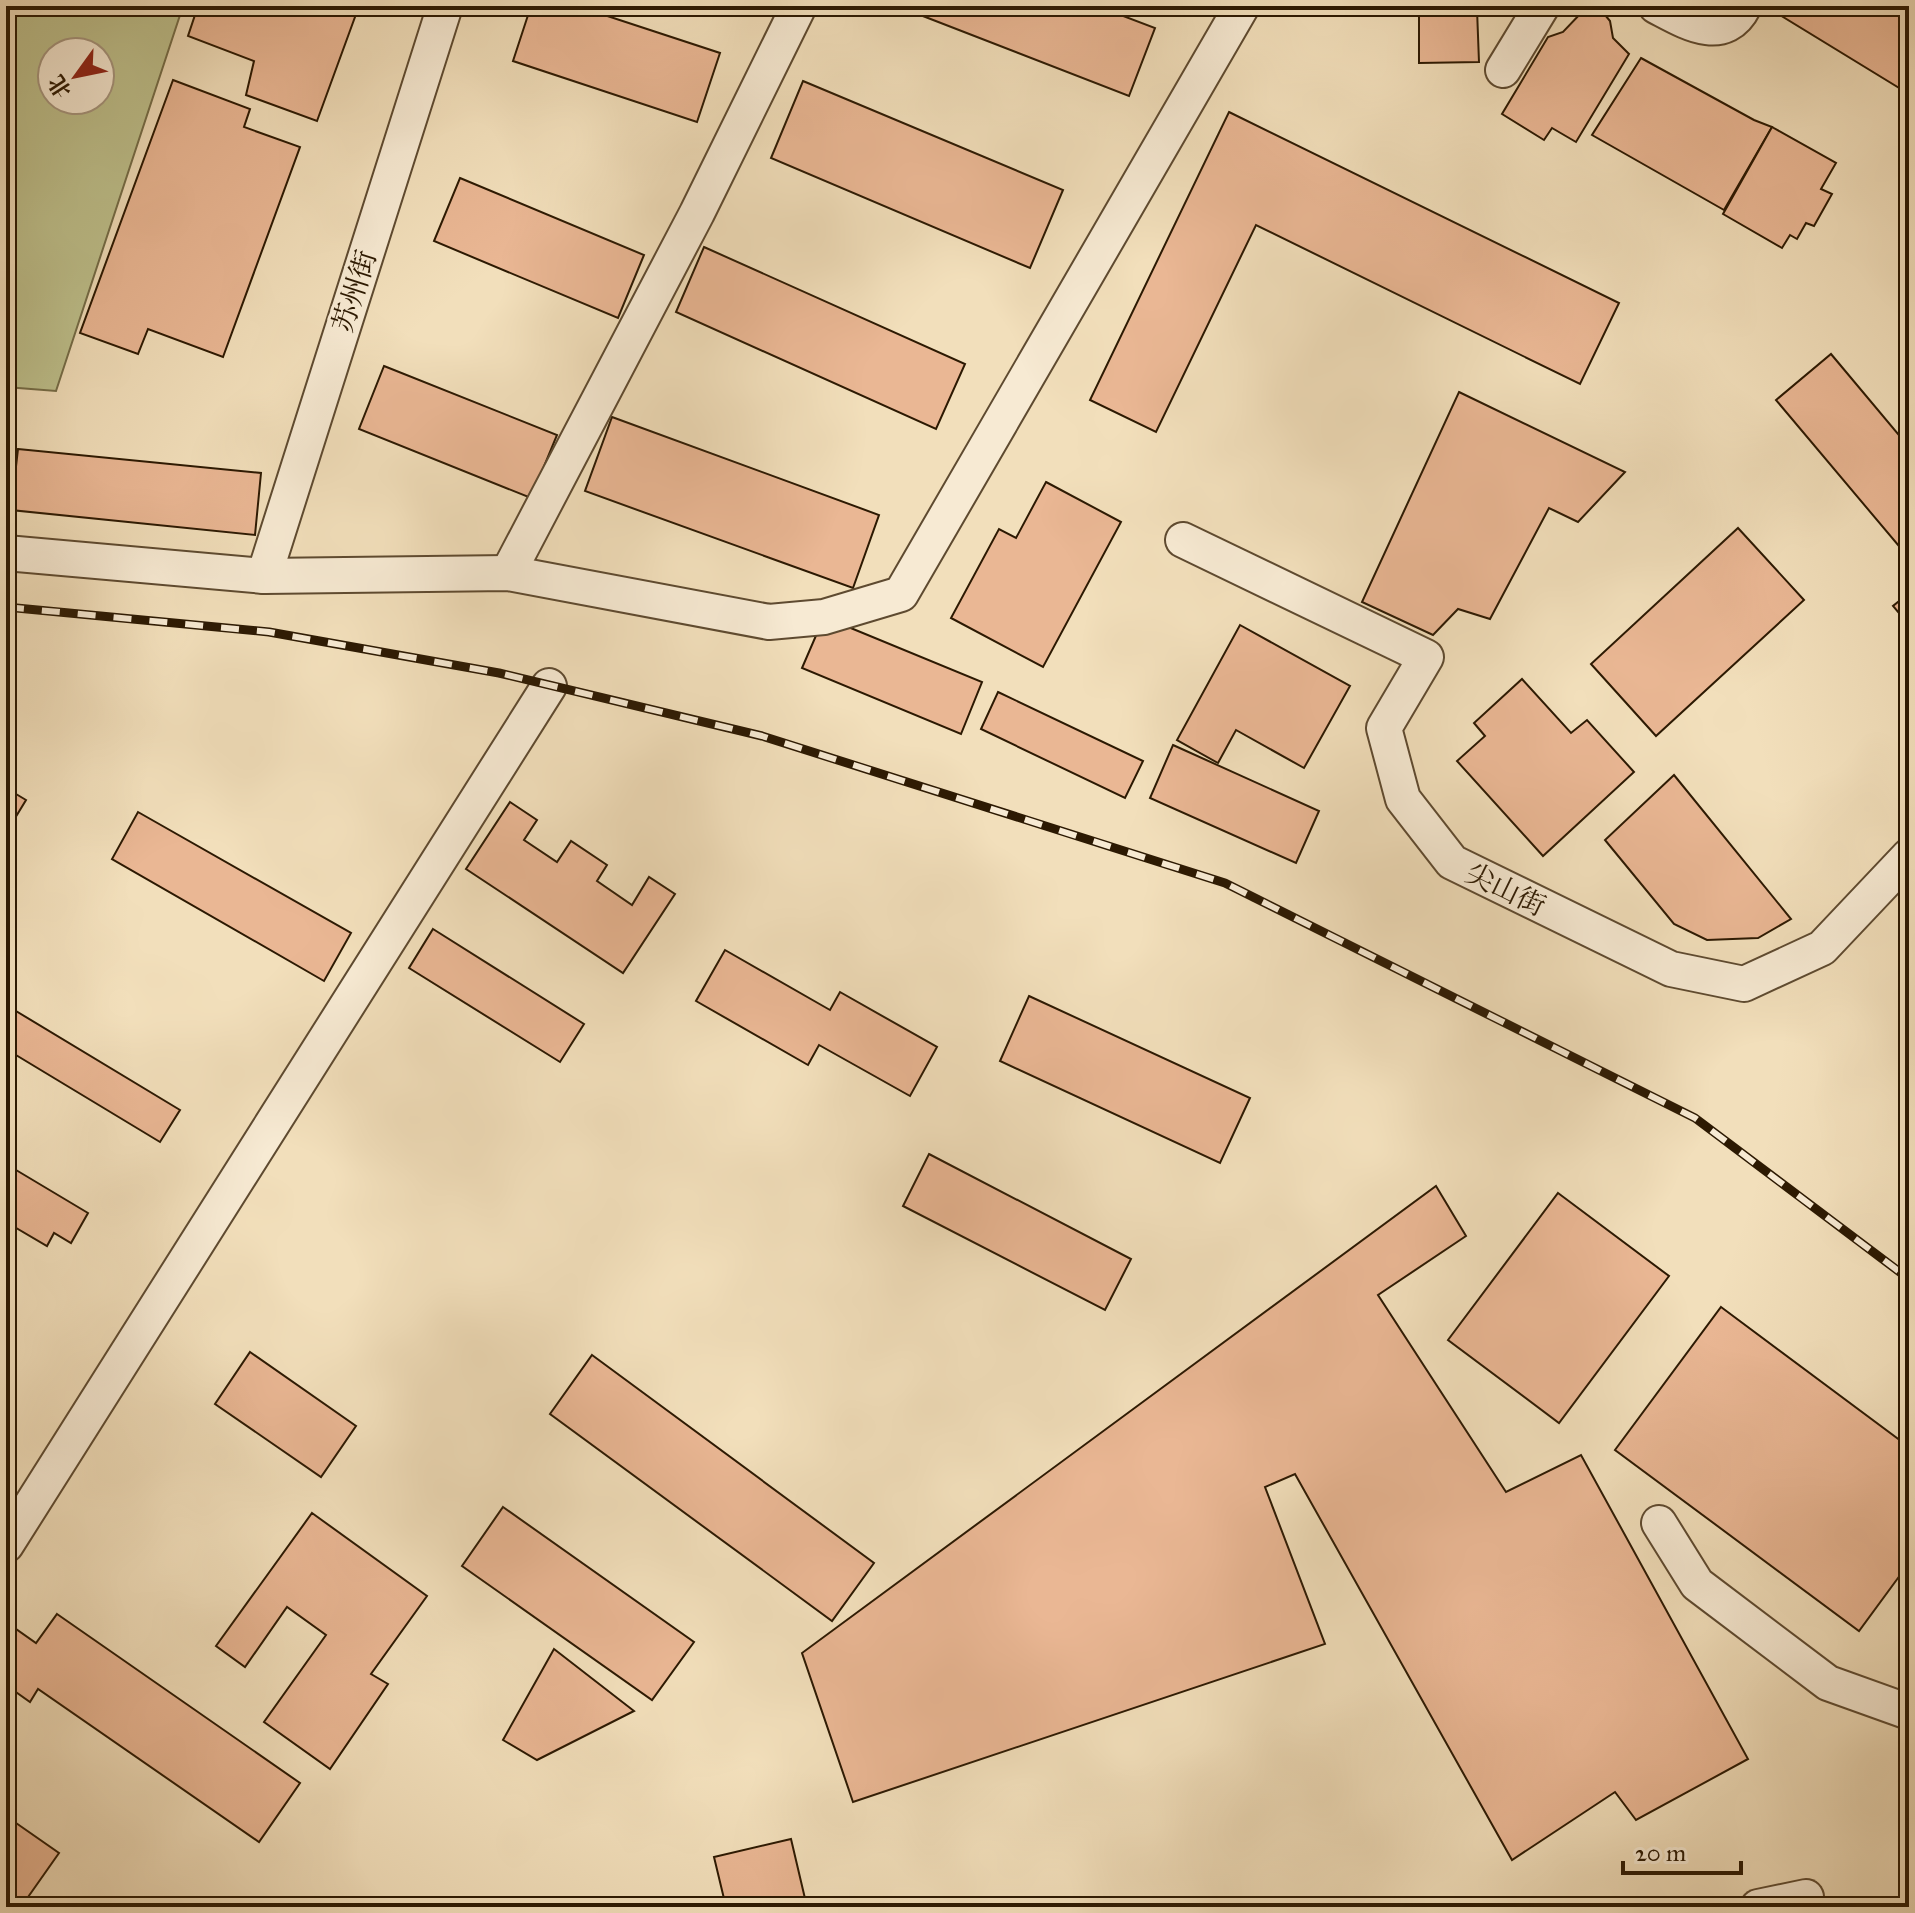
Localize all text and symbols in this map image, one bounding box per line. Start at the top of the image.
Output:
north arrow [36,36,116,116]
text: 北 [42,70,77,103]
street label: 苏州街 [325,246,384,337]
street label: 尖山街 [1460,855,1551,924]
scale bar [1623,1825,1741,1875]
text: 20 m [1635,1838,1686,1868]

